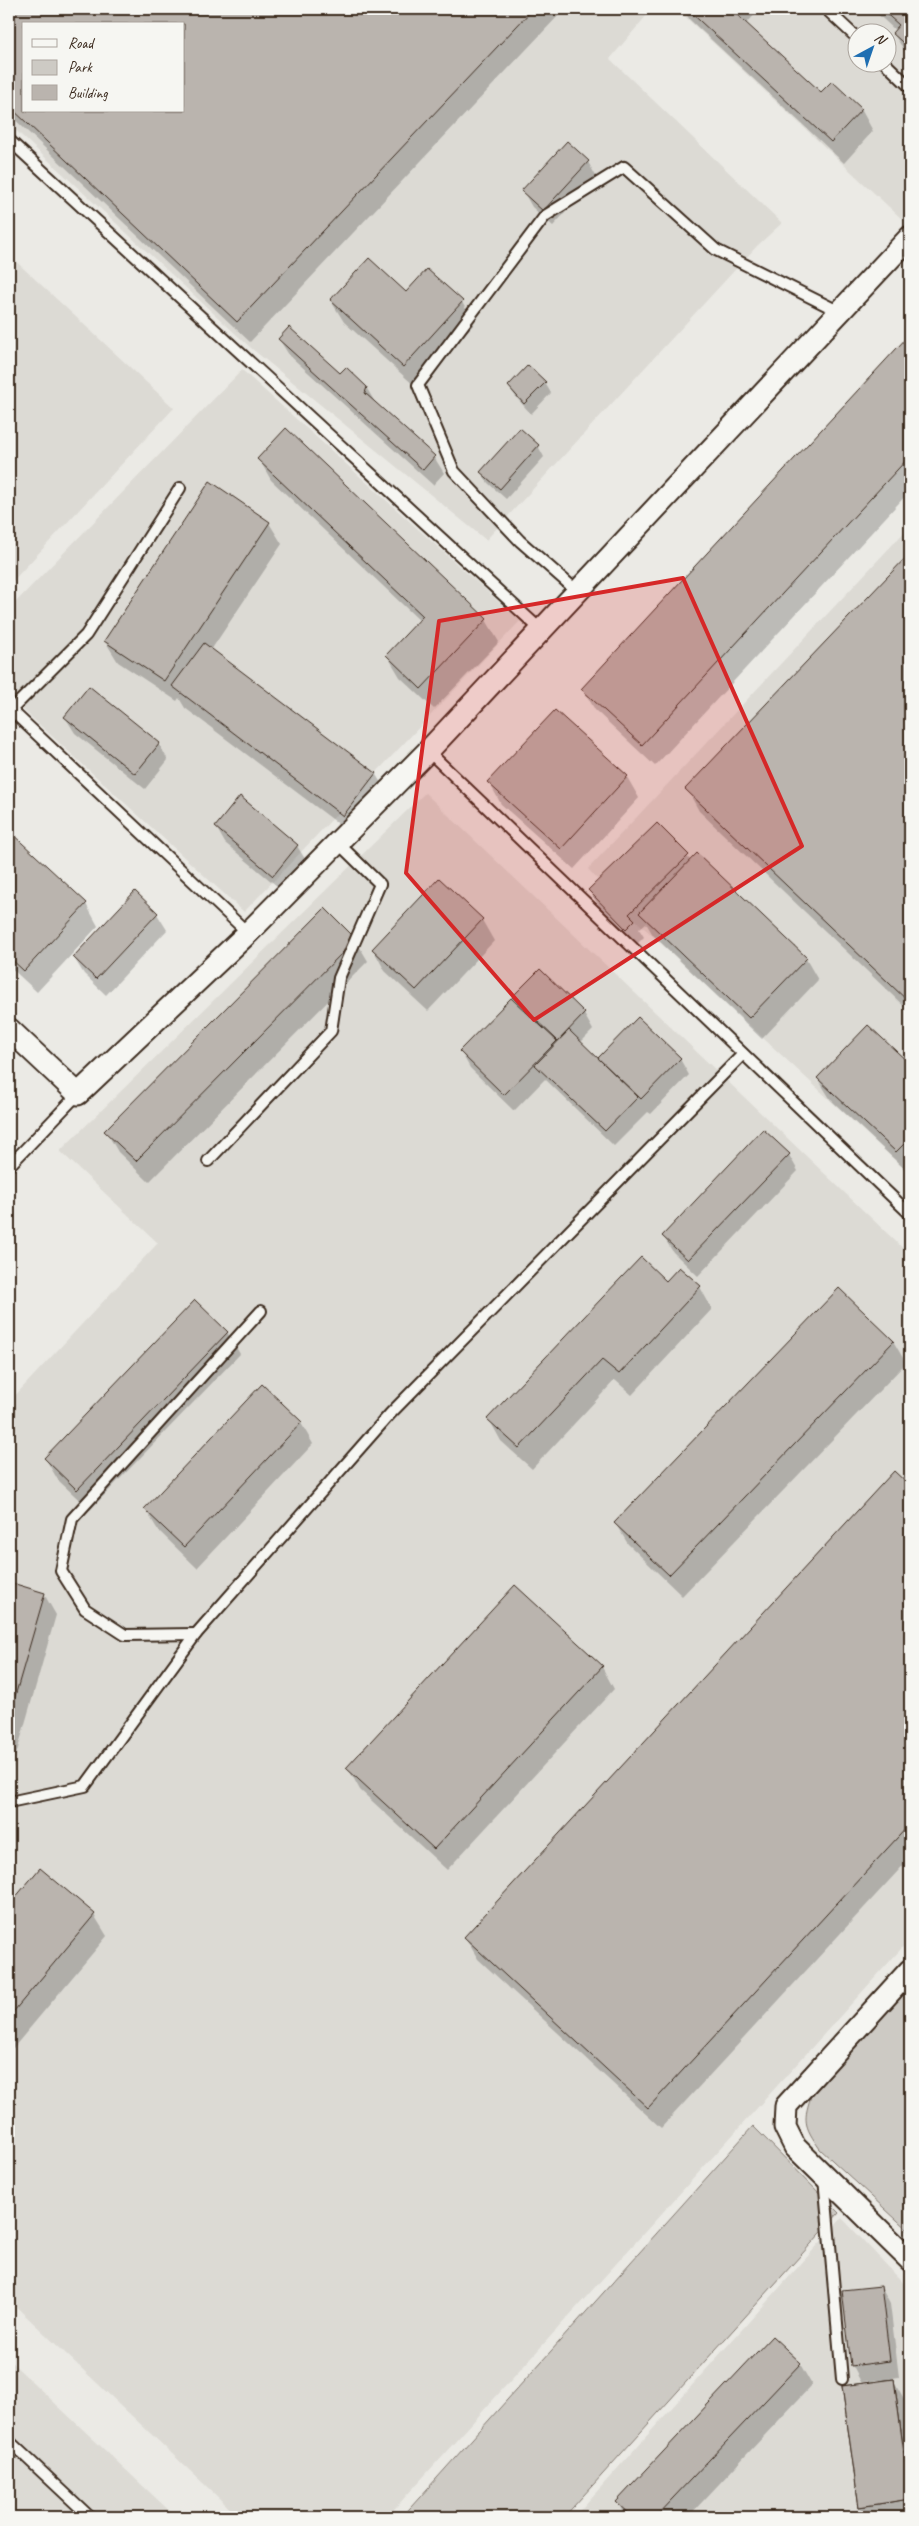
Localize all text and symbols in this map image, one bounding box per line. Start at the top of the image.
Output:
legend [22,22,185,112]
north arrow [846,22,896,72]
text: N [871,29,891,49]
text: Road [68,34,95,53]
text: Park [68,58,93,77]
text: Building [68,84,108,103]

